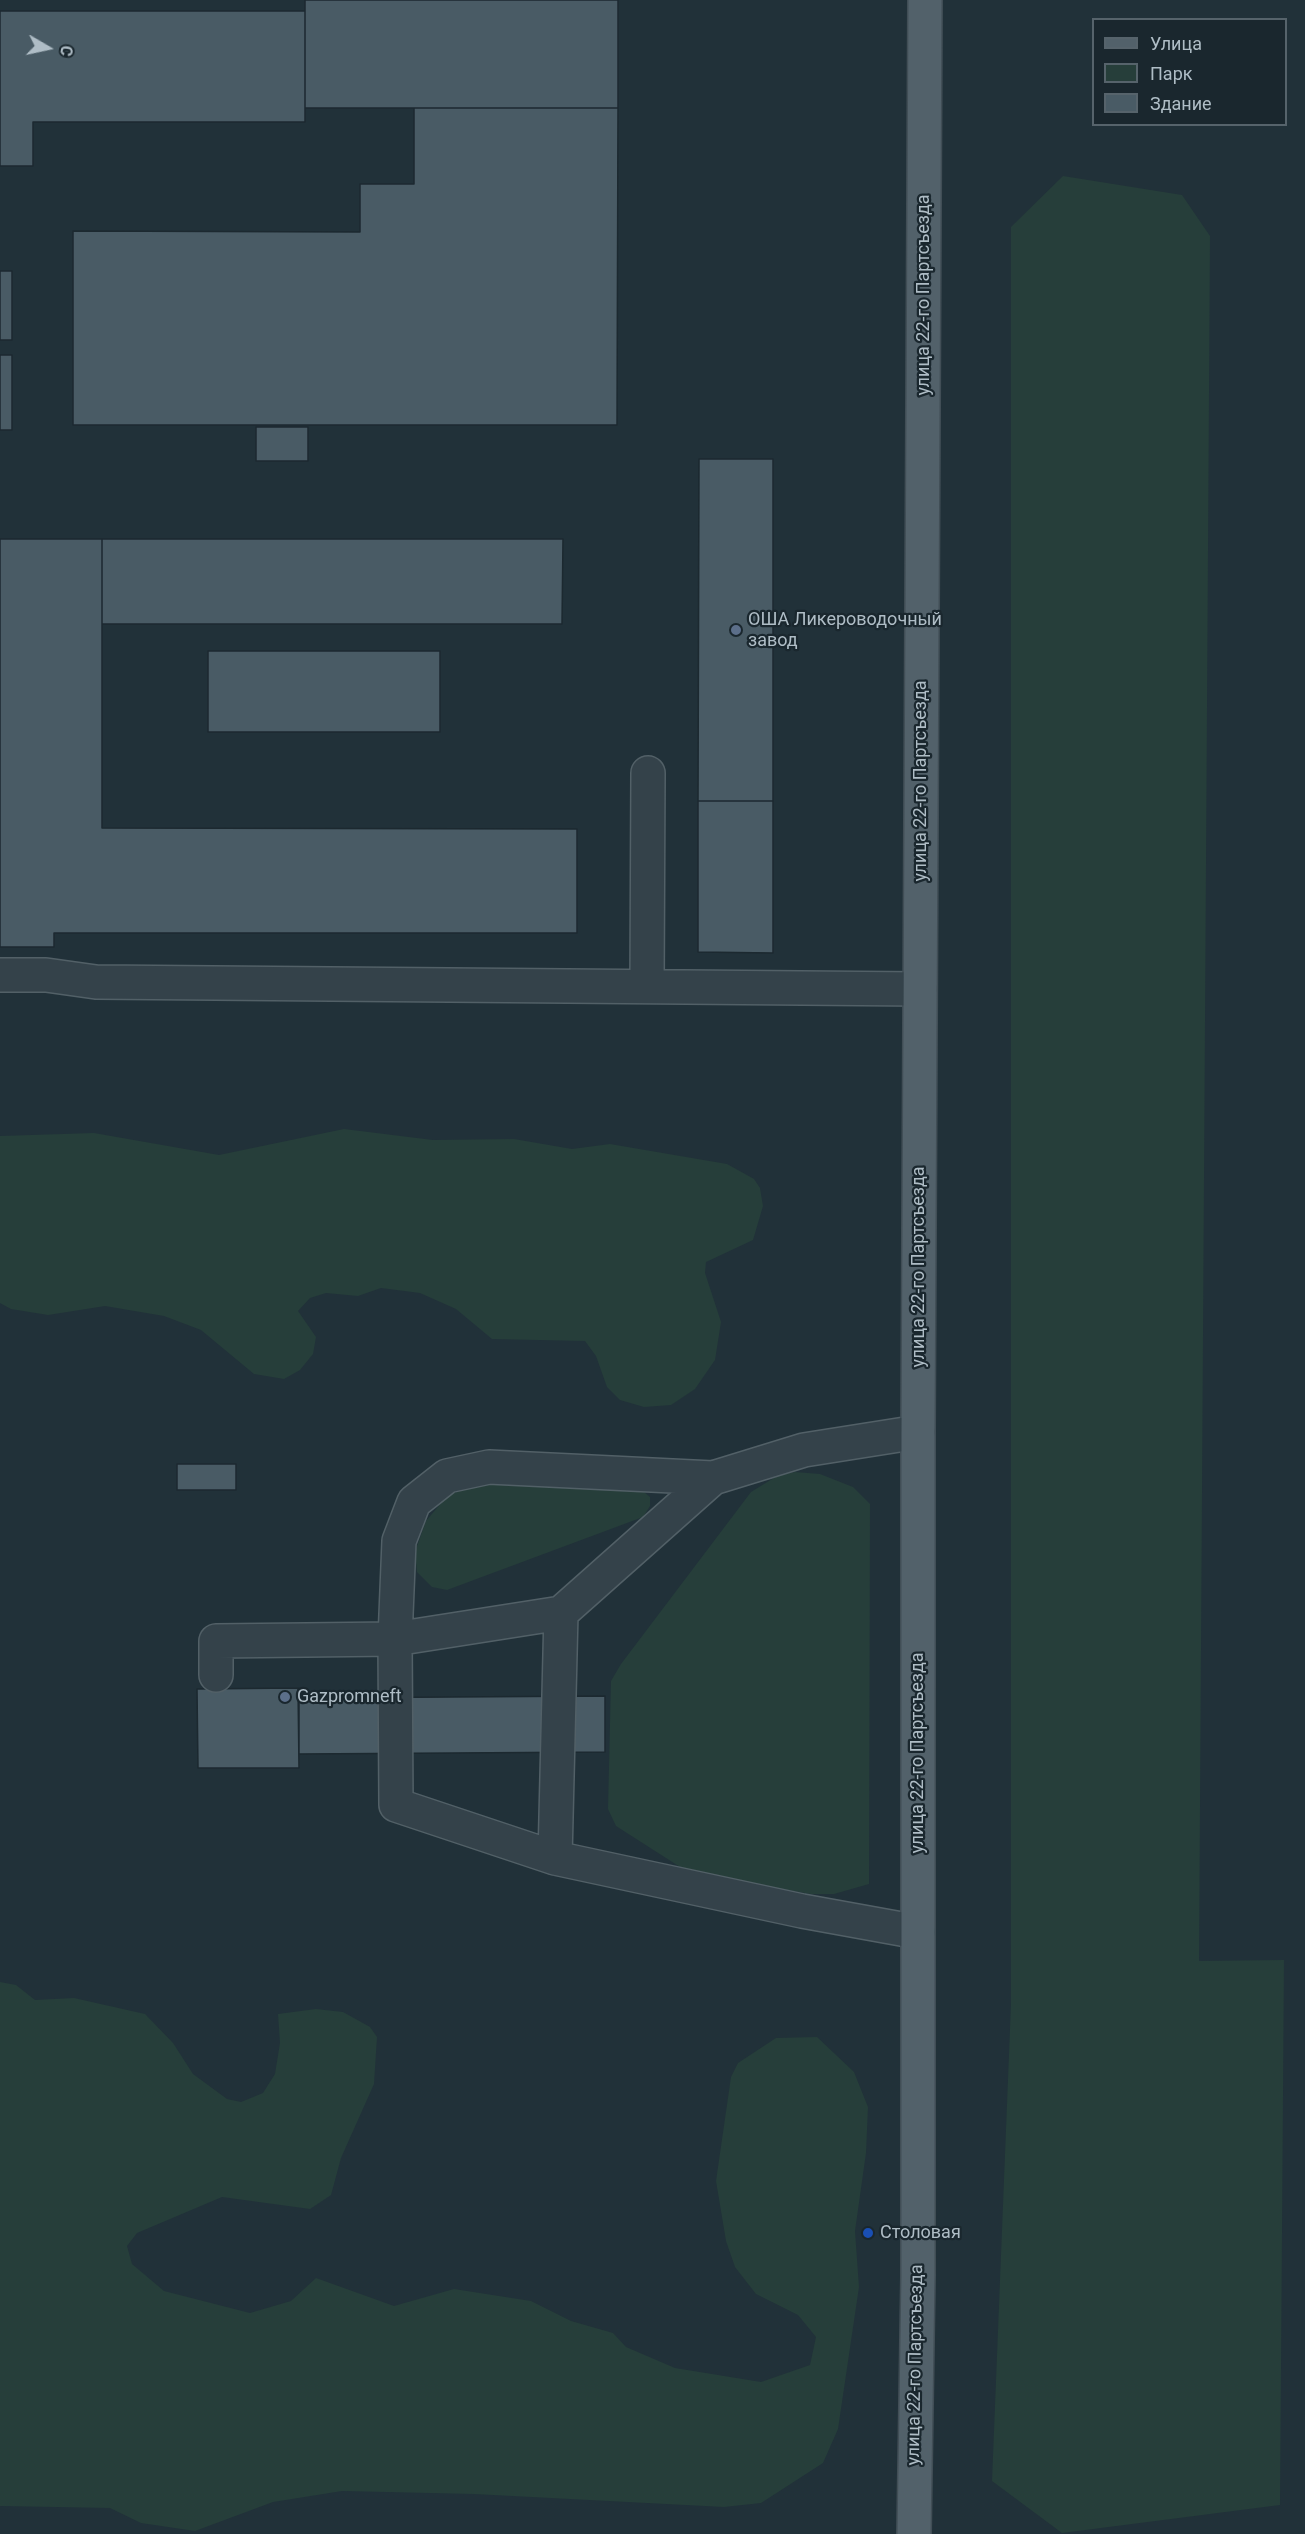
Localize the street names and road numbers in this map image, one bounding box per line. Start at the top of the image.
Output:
street label: улица 22-го Партсъезда [913,194,935,396]
street label: улица 22-го Партсъезда [910,680,932,882]
street label: улица 22-го Партсъезда [908,1166,930,1368]
street label: улица 22-го Партсъезда [907,1652,929,1854]
street label: улица 22-го Партсъезда [903,2264,929,2466]

